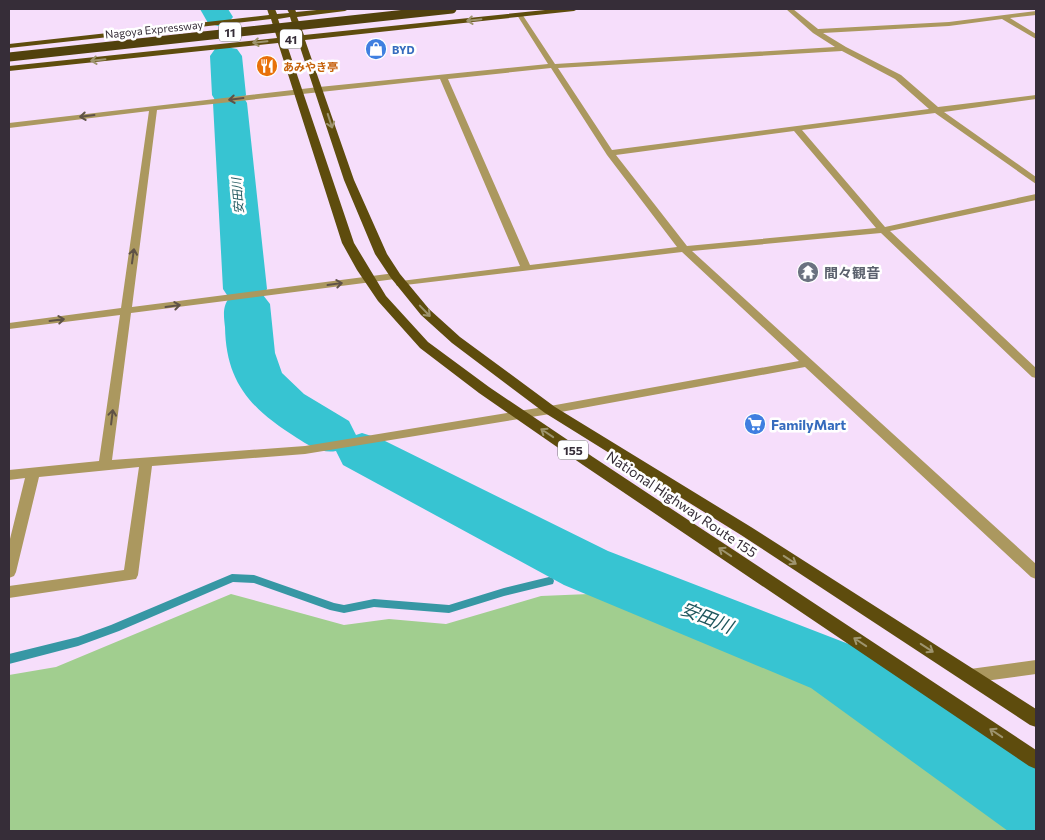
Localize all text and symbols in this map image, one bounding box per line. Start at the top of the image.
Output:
one-way arrow [466,15,482,25]
street label: Nagoya Expressway [104,17,204,41]
road number: 11 [219,22,241,42]
road number: 41 [280,30,302,48]
shop icon: BYD [364,37,388,61]
one-way arrow [252,38,268,47]
place label: BYD [392,43,415,56]
restaurant icon: あみやき亭 [255,54,279,78]
one-way arrow [90,55,106,65]
place label: あみやき亭 [283,60,338,73]
one-way arrow [228,94,244,104]
one-way arrow [79,111,95,121]
one-way arrow [326,113,335,128]
water label: 安田川 [228,175,246,215]
one-way arrow [128,248,138,264]
temple icon: 間々観音 [796,260,820,284]
place label: 間々観音 [824,264,880,281]
one-way arrow [326,279,342,289]
one-way arrow [165,300,181,310]
one-way arrow [419,305,431,317]
one-way arrow [49,315,65,325]
one-way arrow [107,409,117,425]
supermarket icon: FamilyMart [743,412,767,436]
place label: FamilyMart [771,416,846,433]
one-way arrow [540,427,554,438]
road number: 155 [558,440,588,460]
street label: National Highway Route 155 [604,447,760,561]
one-way arrow [719,547,733,557]
one-way arrow [783,555,797,565]
water label: 安田川 [678,597,738,638]
one-way arrow [854,637,868,647]
one-way arrow [919,643,933,653]
one-way arrow [989,727,1003,737]

